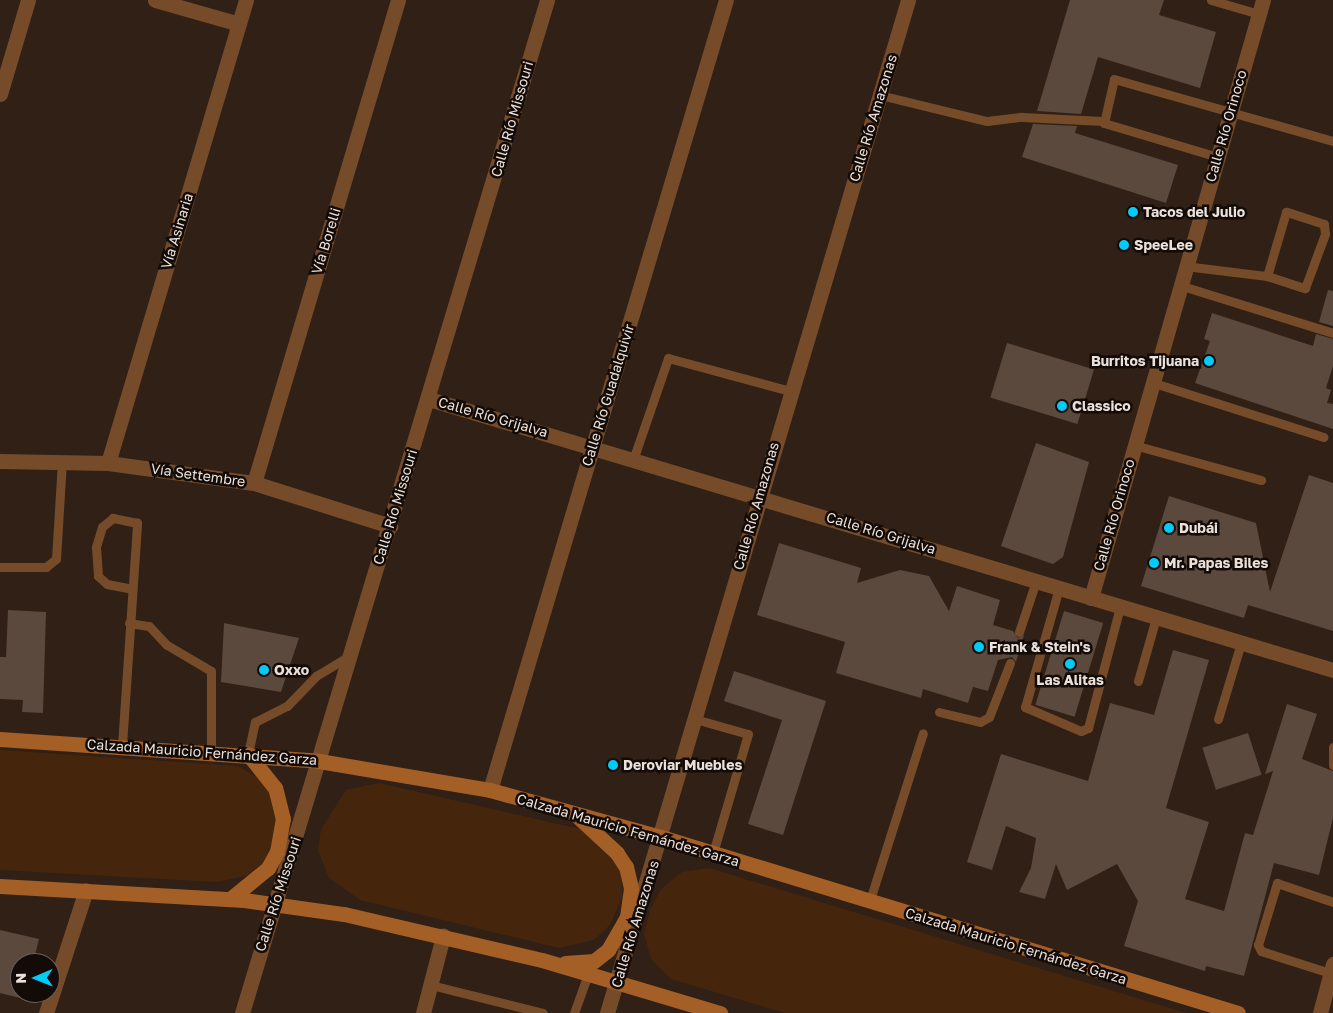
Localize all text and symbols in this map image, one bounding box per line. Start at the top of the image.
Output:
street label: Calle Río Amazonas [846,52,900,184]
street label: Calle Río Missouri [487,59,537,179]
street label: Calle Río Orinoco [1202,68,1250,184]
street label: Vía Asinaria [157,191,197,271]
place label: Tacos del Julio [1143,204,1245,220]
street label: Vía Borelli [308,206,344,276]
marker: Tacos del Julio [1127,206,1139,218]
place label: SpeeLee [1134,237,1193,253]
marker: SpeeLee [1118,239,1130,251]
street label: Calle Río Guadalquivir [578,322,638,468]
place label: Burritos Tijuana [1091,353,1199,369]
marker: Burritos Tijuana [1203,355,1215,367]
street label: Calle Río Grijalva [436,393,550,441]
place label: Classico [1072,398,1131,414]
marker: Classico [1056,400,1068,412]
street label: Calle Río Amazonas [730,440,782,572]
street label: Calle Río Missouri [369,447,421,567]
street label: Calle Río Orinoco [1090,457,1138,573]
street label: Vía Settembre [150,460,246,490]
street label: Calle Río Grijalva [824,508,938,558]
place label: Dubái [1179,520,1218,536]
marker: Dubái [1163,522,1175,534]
place label: Mr. Papas Biles [1164,555,1268,571]
marker: Mr. Papas Biles [1148,557,1160,569]
place label: Frank & Stein's [989,639,1091,655]
marker: Frank & Stein's [973,641,985,653]
marker: Las Alitas [1064,658,1076,670]
place label: Oxxo [274,662,309,678]
marker: Oxxo [258,664,270,676]
place label: Las Alitas [1036,672,1104,688]
street label: Calzada Mauricio Fernández Garza [86,736,318,768]
place label: Deroviar Muebles [623,757,742,773]
marker: Deroviar Muebles [607,759,619,771]
street label: Calzada Mauricio Fernández Garza [515,790,741,870]
street label: Calle Río Missouri [252,834,304,954]
street label: Calle Río Amazonas [608,858,662,990]
street label: Calzada Mauricio Fernández Garza [903,904,1129,988]
north arrow [10,953,60,1003]
text: N [12,973,29,984]

